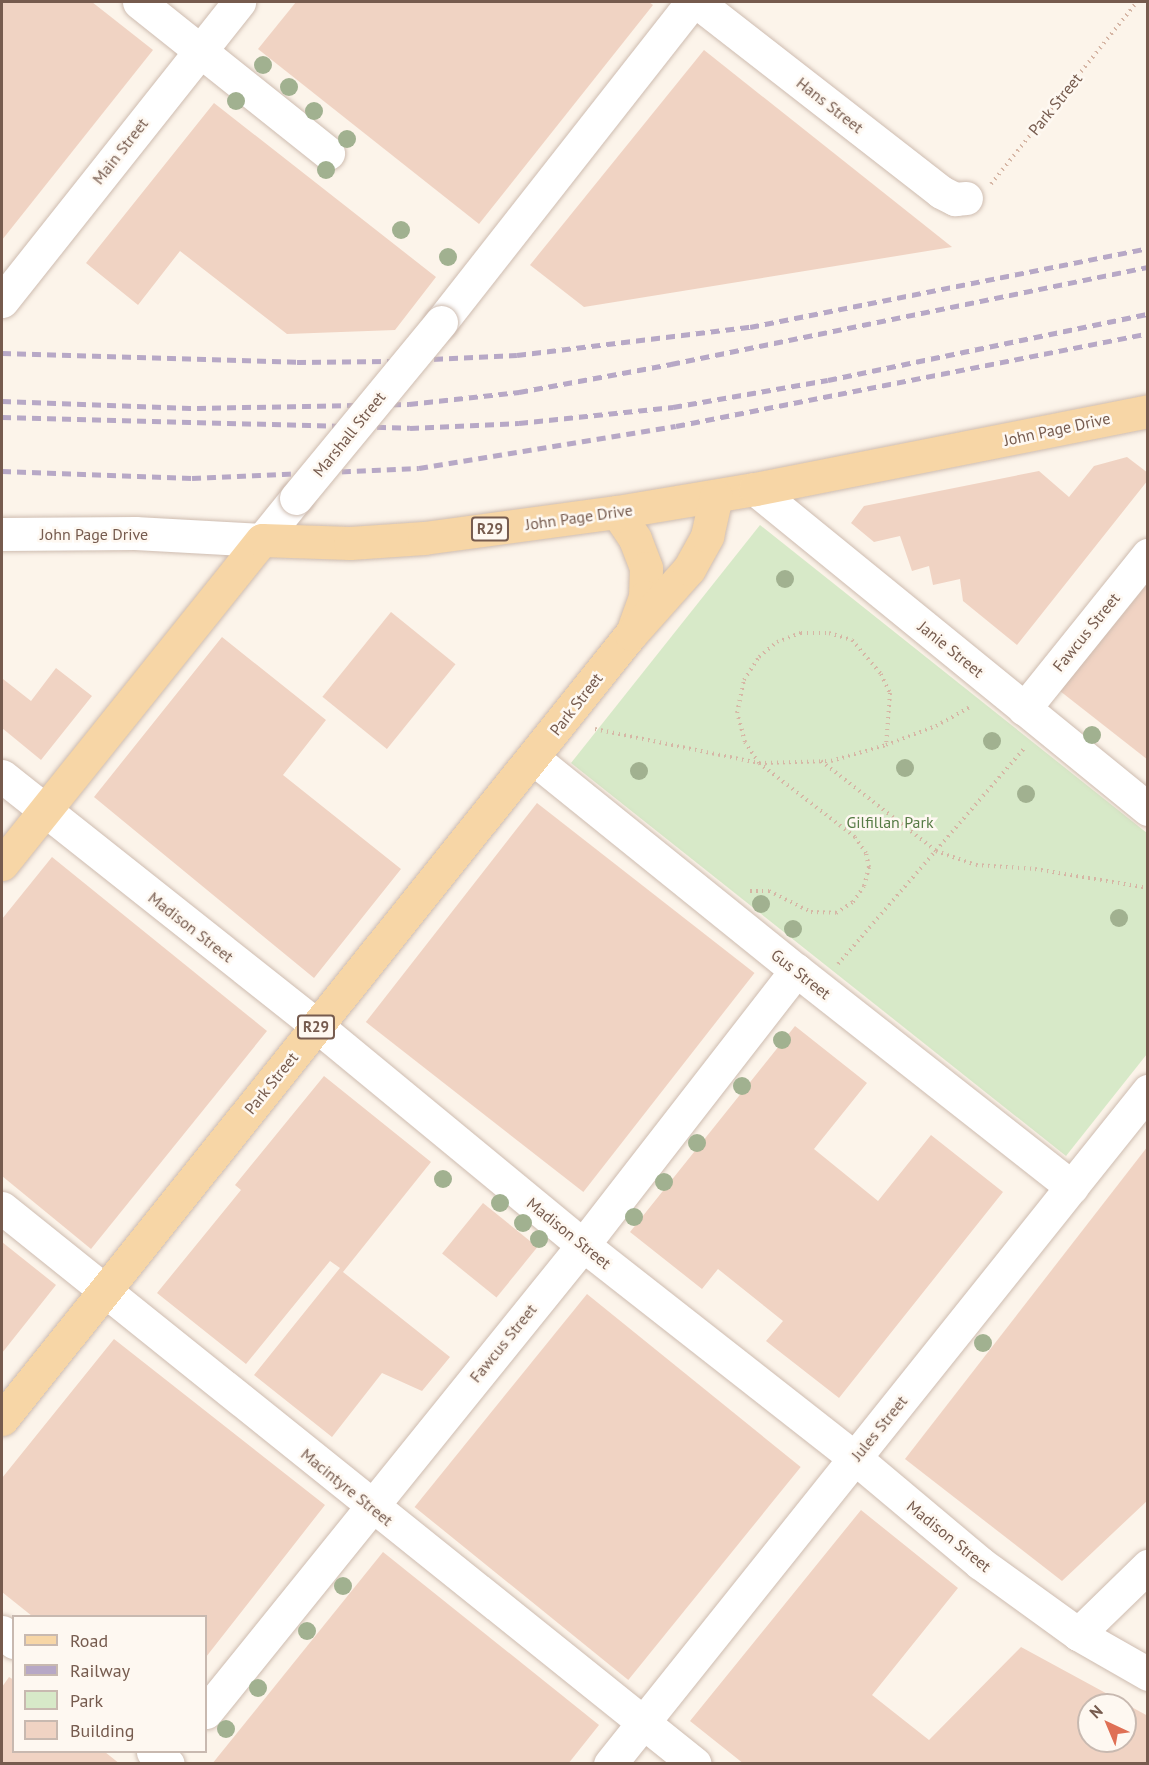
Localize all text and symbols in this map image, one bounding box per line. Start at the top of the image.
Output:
street label: Park Street [1024,69,1086,139]
street label: Hans Street [793,73,867,137]
street label: Main Street [88,114,152,188]
street label: Marshall Street [309,388,389,480]
street label: John Page Drive [1002,408,1112,450]
street label: John Page Drive [524,500,634,534]
road number: R29 [470,517,510,541]
street label: John Page Drive [40,524,148,544]
street label: Fawcus Street [1048,589,1124,675]
street label: Janie Street [914,617,988,681]
street label: Park Street [545,669,607,739]
park label: Gilfillan Park [846,812,934,832]
street label: Madison Street [145,888,237,966]
street label: Gus Street [767,945,835,1003]
road number: R29 [296,1015,336,1039]
street label: Park Street [240,1048,302,1118]
street label: Madison Street [523,1193,615,1273]
street label: Fawcus Street [465,1300,541,1386]
street label: Jules Street [847,1392,911,1464]
street label: Macintyre Street [297,1444,397,1530]
street label: Madison Street [903,1496,995,1576]
legend [12,1615,207,1753]
text: Road [70,1629,108,1652]
text: Railway [70,1659,130,1682]
text: Park [70,1689,103,1712]
north arrow [1077,1693,1137,1753]
text: N [1085,1701,1107,1722]
text: Building [70,1719,134,1742]

